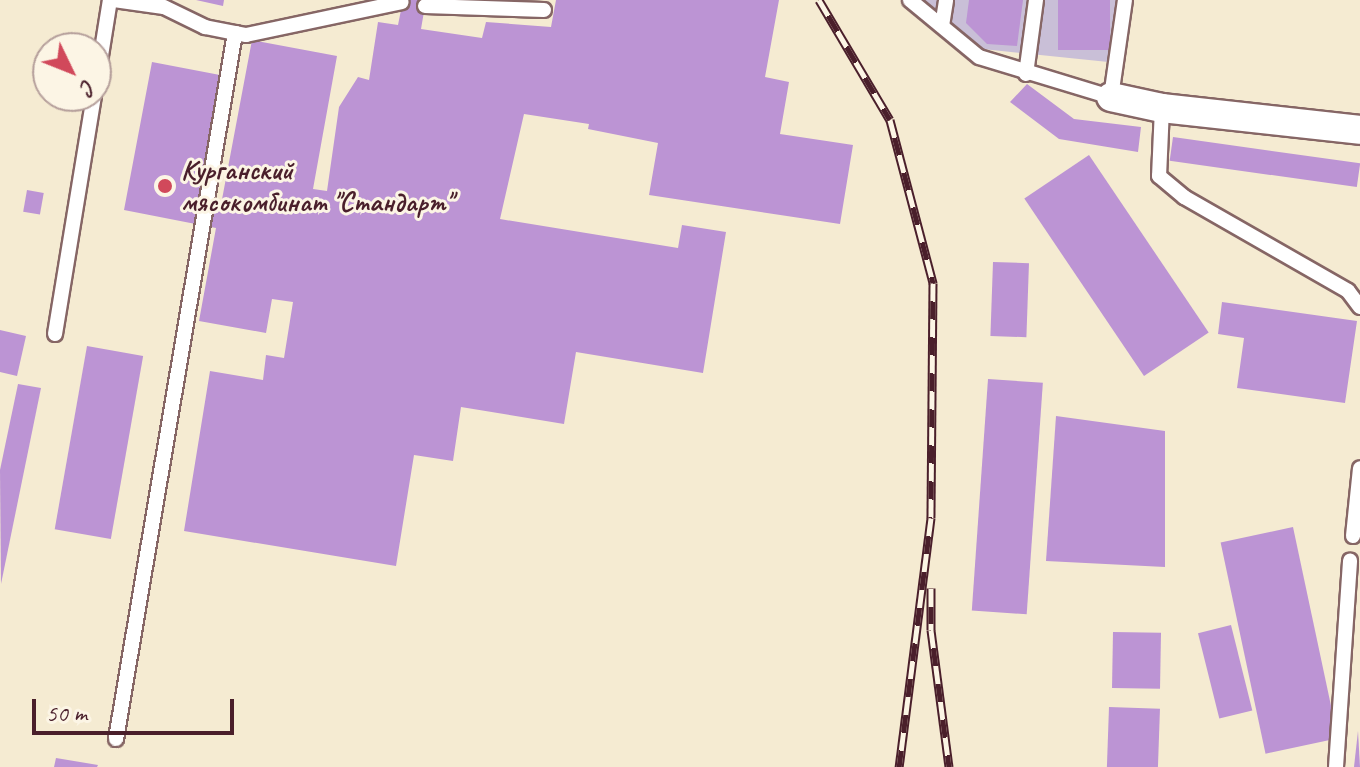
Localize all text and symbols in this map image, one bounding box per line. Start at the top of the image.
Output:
north arrow [32,32,112,112]
text: С [74,74,102,101]
place label: Курганский мясокомбинат "Стандарт" [181,153,452,219]
marker: Курганский мясокомбинат "Стандарт" [156,177,174,195]
scale bar [36,683,238,733]
text: 50 m [46,698,87,728]

